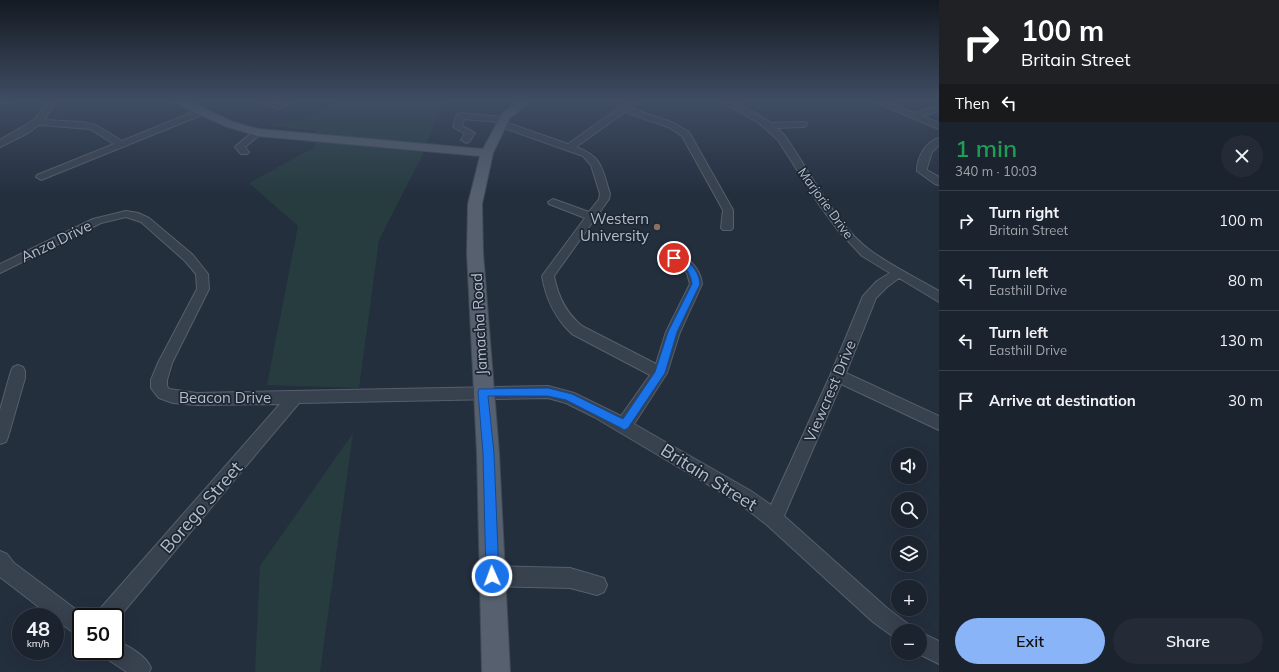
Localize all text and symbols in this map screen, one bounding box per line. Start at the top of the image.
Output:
text: 100 m [1021,13,1104,48]
icon: right [955,16,1007,68]
text: Britain Street [1021,48,1130,71]
icon: left [998,92,1020,114]
text: Then [955,94,990,113]
text: 1 min [955,133,1017,163]
button: close [1221,135,1263,177]
text: 340 m · 10:03 [955,163,1037,179]
street label: Marjorie Drive [795,164,857,242]
text: Turn right [989,203,1059,222]
place label: Western University [580,209,649,245]
icon: right [955,210,977,232]
text: 100 m [1219,211,1263,230]
street label: Anza Drive [17,216,95,266]
marker: Western University [652,222,662,232]
text: Britain Street [989,222,1068,238]
pin [657,241,691,275]
icon: arrive [663,247,685,269]
text: Turn left [989,263,1048,282]
icon: left [955,270,977,292]
text: 80 m [1228,271,1263,290]
street label: Jamacha Road [467,273,491,375]
text: Easthill Drive [989,282,1067,298]
text: Turn left [989,323,1048,342]
icon: left [955,330,977,352]
text: 130 m [1219,331,1263,350]
street label: Viewcrest Drive [800,337,860,445]
text: Easthill Drive [989,342,1067,358]
street label: Beacon Drive [179,388,271,407]
icon: arrive [955,390,977,412]
text: Arrive at destination [989,391,1136,410]
text: 30 m [1228,391,1263,410]
street label: Britain Street [656,438,762,516]
map controls [891,448,927,660]
button: sound [891,448,927,484]
street label: Borego Street [155,456,247,558]
button: search [891,492,927,528]
button: layers [891,536,927,572]
position arrow [471,555,513,597]
button: + [891,580,927,616]
speed limit sign: 50 [72,608,124,660]
text: 48 [26,616,50,641]
button: Exit [955,618,1105,664]
button: Share [1113,618,1263,664]
button: − [891,624,927,660]
text: km/h [27,637,49,650]

